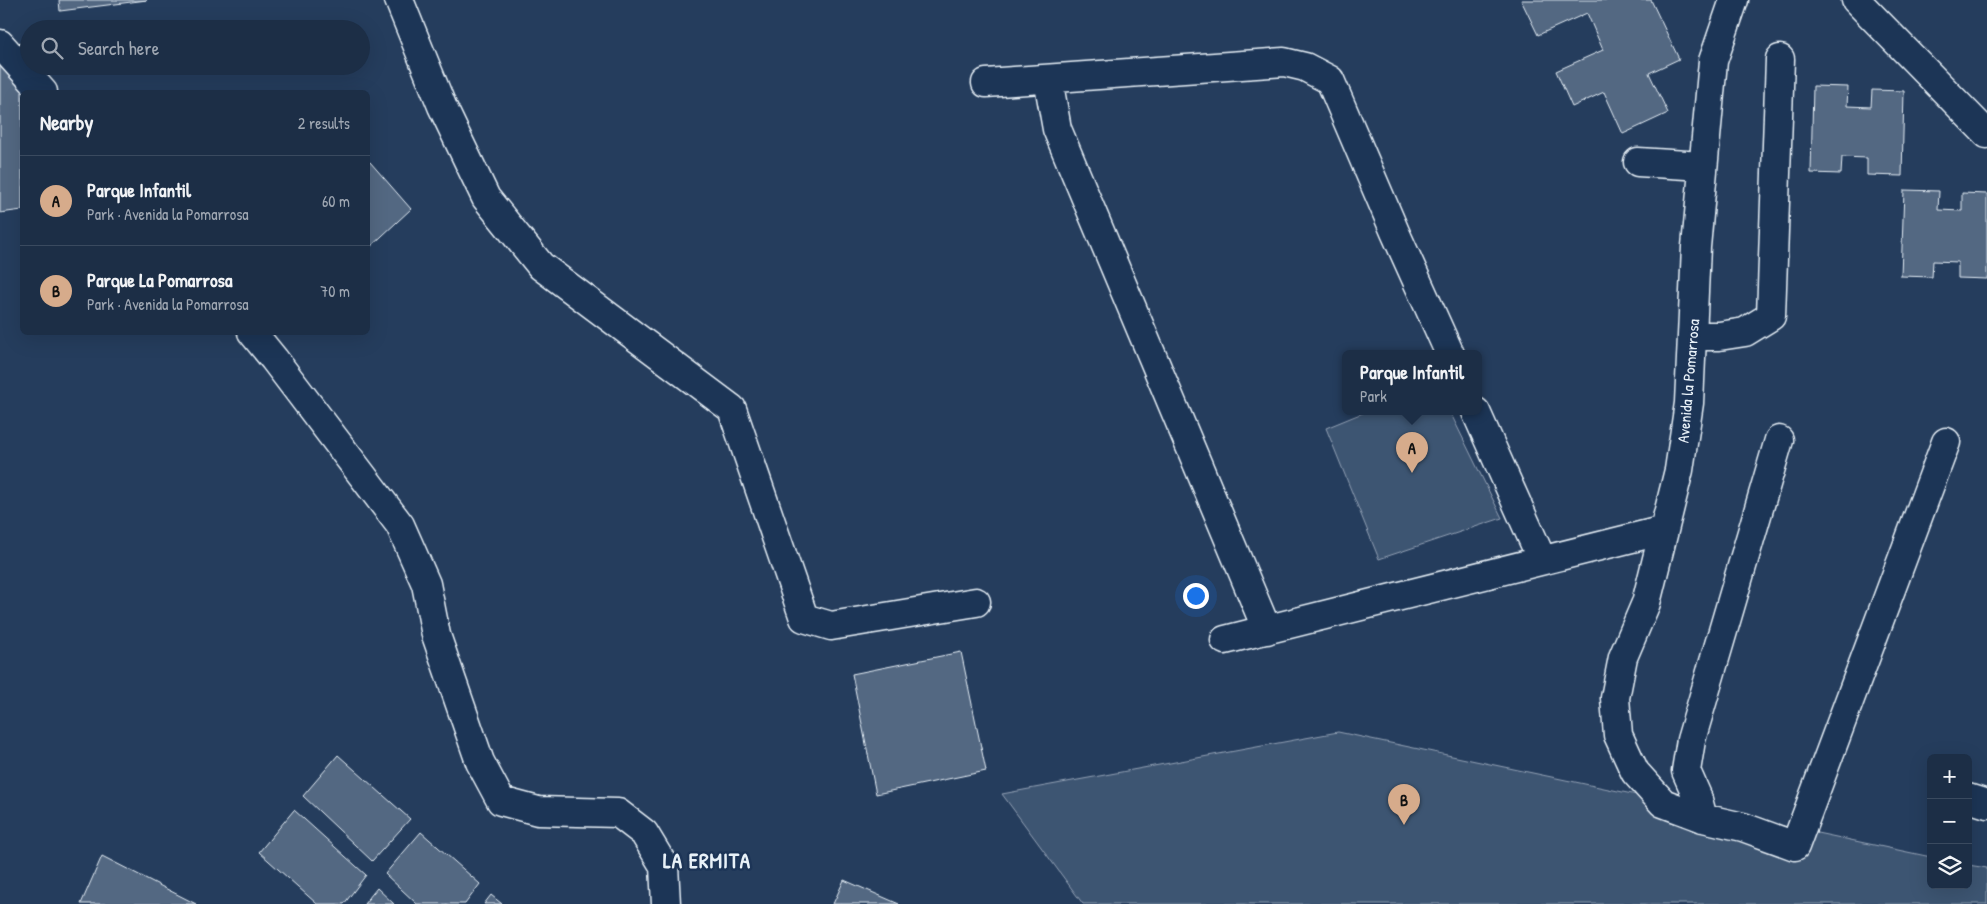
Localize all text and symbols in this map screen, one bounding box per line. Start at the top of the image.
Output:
search box [20,20,370,75]
icon: search [38,34,66,62]
text: Search here [78,35,159,61]
text: Nearby [40,108,93,137]
text: 2 results [298,112,350,134]
text: Parque Infantil [87,177,191,203]
text: A [52,190,60,212]
text: 60 m [322,190,350,212]
text: Park · Avenida la Pomarrosa [87,203,249,225]
text: Parque La Pomarrosa [87,267,232,293]
text: B [52,280,60,302]
text: 70 m [320,280,350,302]
text: Park · Avenida la Pomarrosa [87,293,249,315]
street label: Avenida la Pomarrosa [1672,318,1704,444]
popup [1342,350,1482,415]
text: Parque Infantil [1360,359,1464,385]
text: Park [1360,385,1387,407]
pin: A [1396,432,1428,473]
your location [1183,583,1209,609]
map controls [1927,754,1972,889]
button: + [1927,754,1972,799]
pin: B [1388,784,1420,825]
button: − [1927,799,1972,844]
button: layers [1927,844,1972,889]
district label: LA ERMITA [663,846,751,875]

